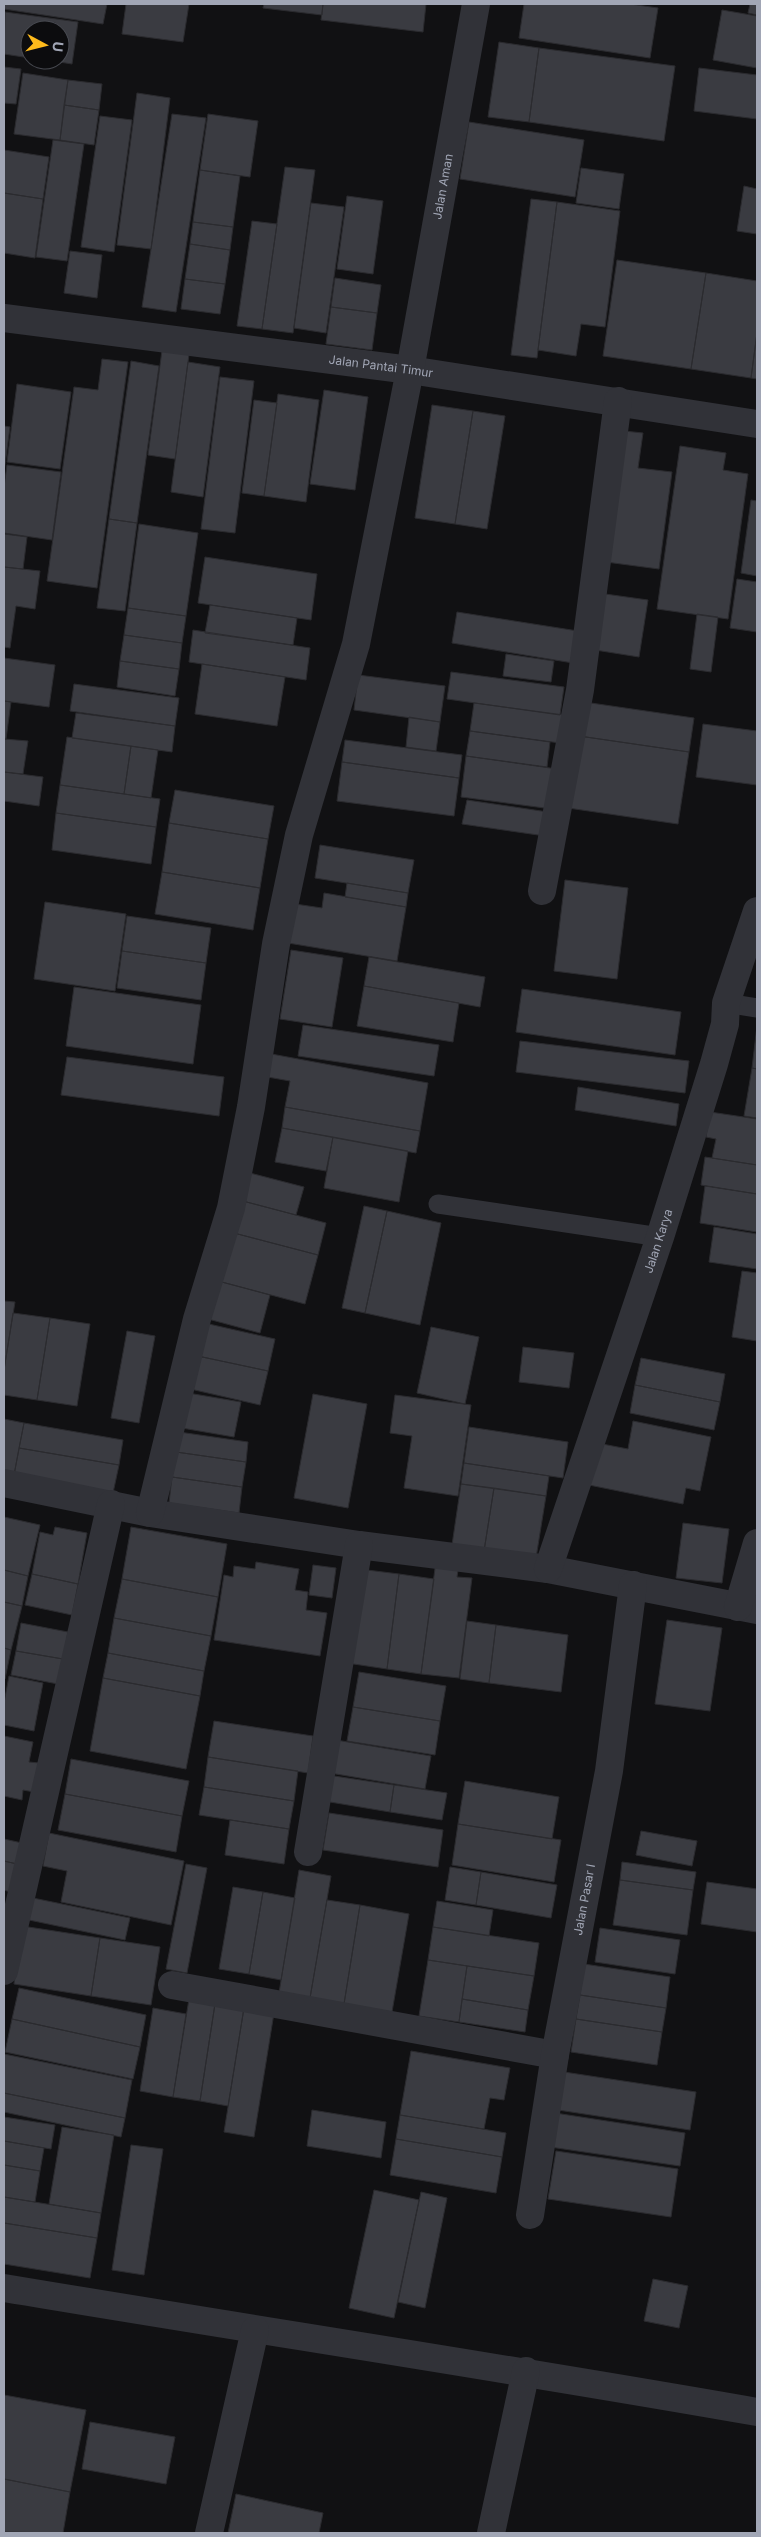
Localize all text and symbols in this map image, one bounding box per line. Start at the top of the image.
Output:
north arrow [20,20,70,70]
text: U [49,41,67,53]
street label: Jalan Aman [429,152,456,220]
street label: Jalan Pantai Timur [328,352,435,381]
street label: Jalan Karya [640,1207,675,1275]
street label: Jalan Pasar I [570,1863,598,1937]

